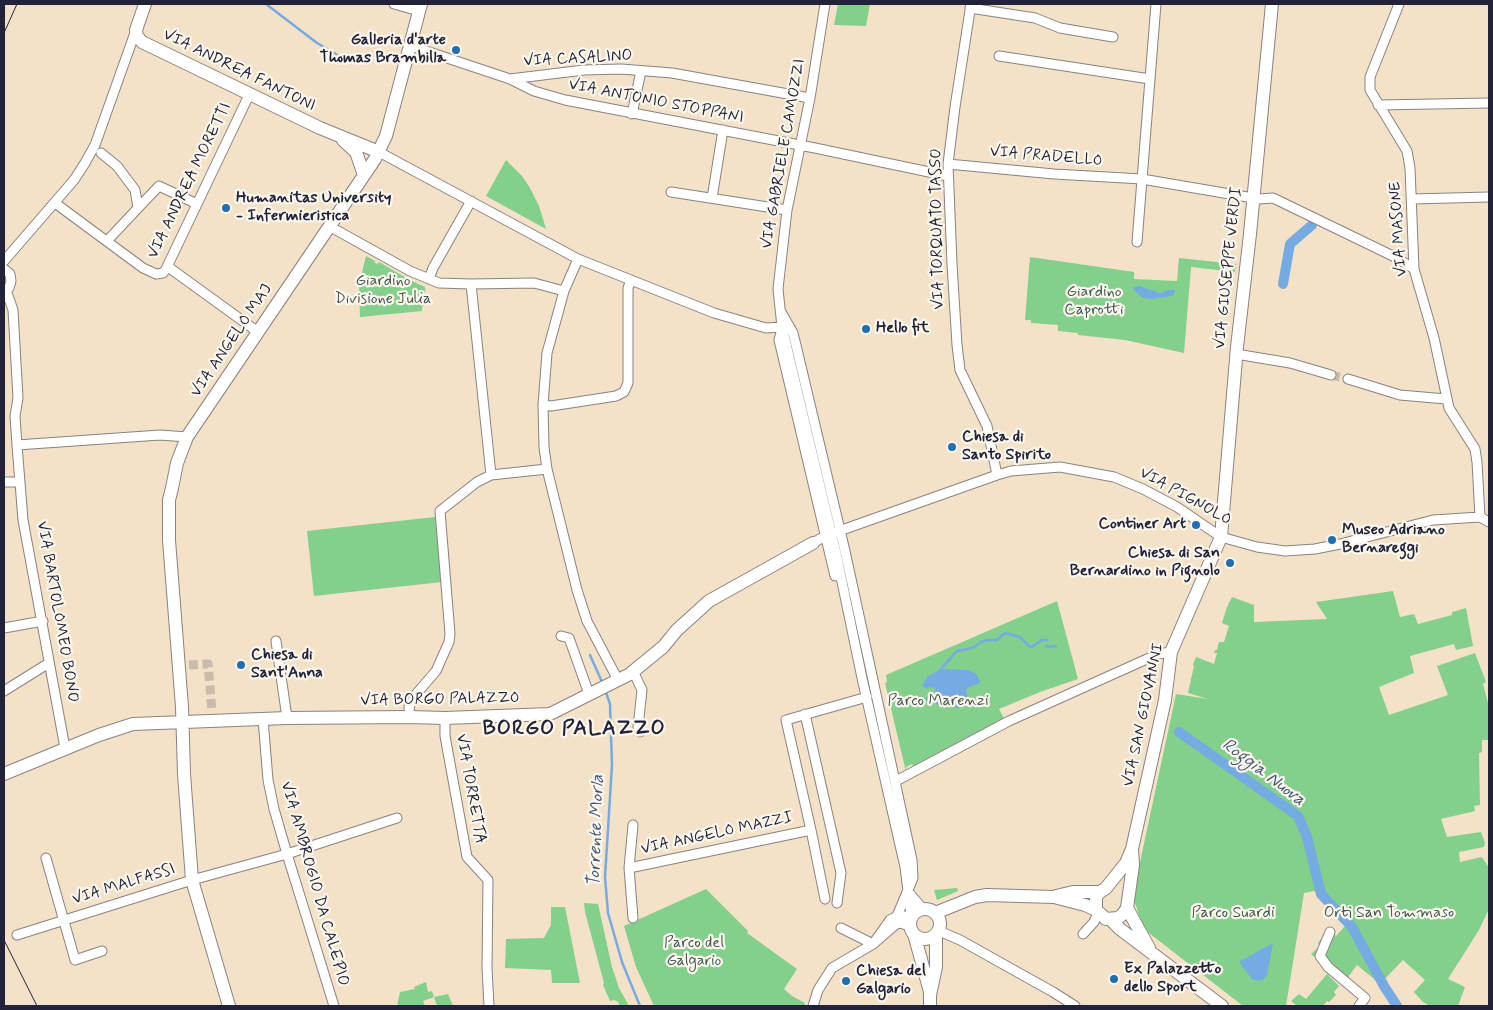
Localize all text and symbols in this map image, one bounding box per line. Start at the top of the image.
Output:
street label: VIA ANDREA FANTONI [160,26,318,116]
place label: Galleria d'arte Thomas Brambilla [320,31,446,69]
marker: Galleria d'arte Thomas Brambilla [450,44,462,56]
street label: VIA CASALINO [523,47,633,71]
street label: VIA GABRIELE CAMOZZI [758,58,810,250]
street label: VIA ANTONIO STOPPANI [567,76,745,128]
street label: VIA ANDREA MORETTI [144,100,236,262]
street label: VIA PRADELLO [989,143,1103,171]
street label: VIA TORQUATO TASSO [927,148,949,310]
street label: VIA MASONE [1386,181,1412,277]
street label: VIA GIUSEPPE VERDI [1211,186,1247,350]
place label: Humanitas University - Infermieristica [236,189,391,227]
marker: Humanitas University - Infermieristica [220,202,232,214]
park label: Giardino Divisione Julia [335,272,431,310]
street label: VIA ANGELO MAJ [187,281,277,401]
park label: Giardino Caprotti [1064,283,1124,321]
place label: Hello fit [876,319,929,339]
marker: Hello fit [860,323,872,335]
place label: Chiesa di Santo Spirito [962,428,1051,466]
marker: Chiesa di Santo Spirito [946,441,958,453]
street label: VIA PIGNOLO [1136,464,1234,530]
place label: Continer Art [1099,515,1186,535]
marker: Continer Art [1190,519,1202,531]
street label: VIA BARTOLOMEO BONO [32,520,82,704]
place label: Museo Adriano Bernareggi [1342,521,1445,559]
marker: Museo Adriano Bernareggi [1326,534,1338,546]
place label: Chiesa di San Bernardino in Pignolo [1070,544,1220,582]
marker: Chiesa di San Bernardino in Pignolo [1224,557,1236,569]
street label: VIA SAN GIOVANNI [1119,641,1169,789]
place label: Chiesa di Sant'Anna [251,646,323,684]
marker: Chiesa di Sant'Anna [235,659,247,671]
street label: VIA BORGO PALAZZO [360,689,520,711]
park label: Parco Marenzi [887,692,989,712]
district label: BORGO PALAZZO [483,717,665,743]
street label: VIA TORRETTA [451,732,489,846]
water label: Roggia Nuova [1217,735,1309,811]
water label: Torrente Morla [584,774,610,888]
street label: VIA AMBROGIO DA CALEPIO [276,779,352,989]
street label: VIA ANGELO MAZZI [639,808,795,860]
street label: VIA MALFASSI [70,860,178,910]
park label: Parco Suardi [1191,904,1275,924]
park label: Orti San Tommaso [1324,904,1454,924]
park label: Parco del Galgario [664,934,724,972]
place label: Ex Palazzetto dello Sport [1124,960,1221,998]
place label: Chiesa del Galgario [856,962,926,1000]
marker: Ex Palazzetto dello Sport [1108,973,1120,985]
marker: Chiesa del Galgario [840,975,852,987]

